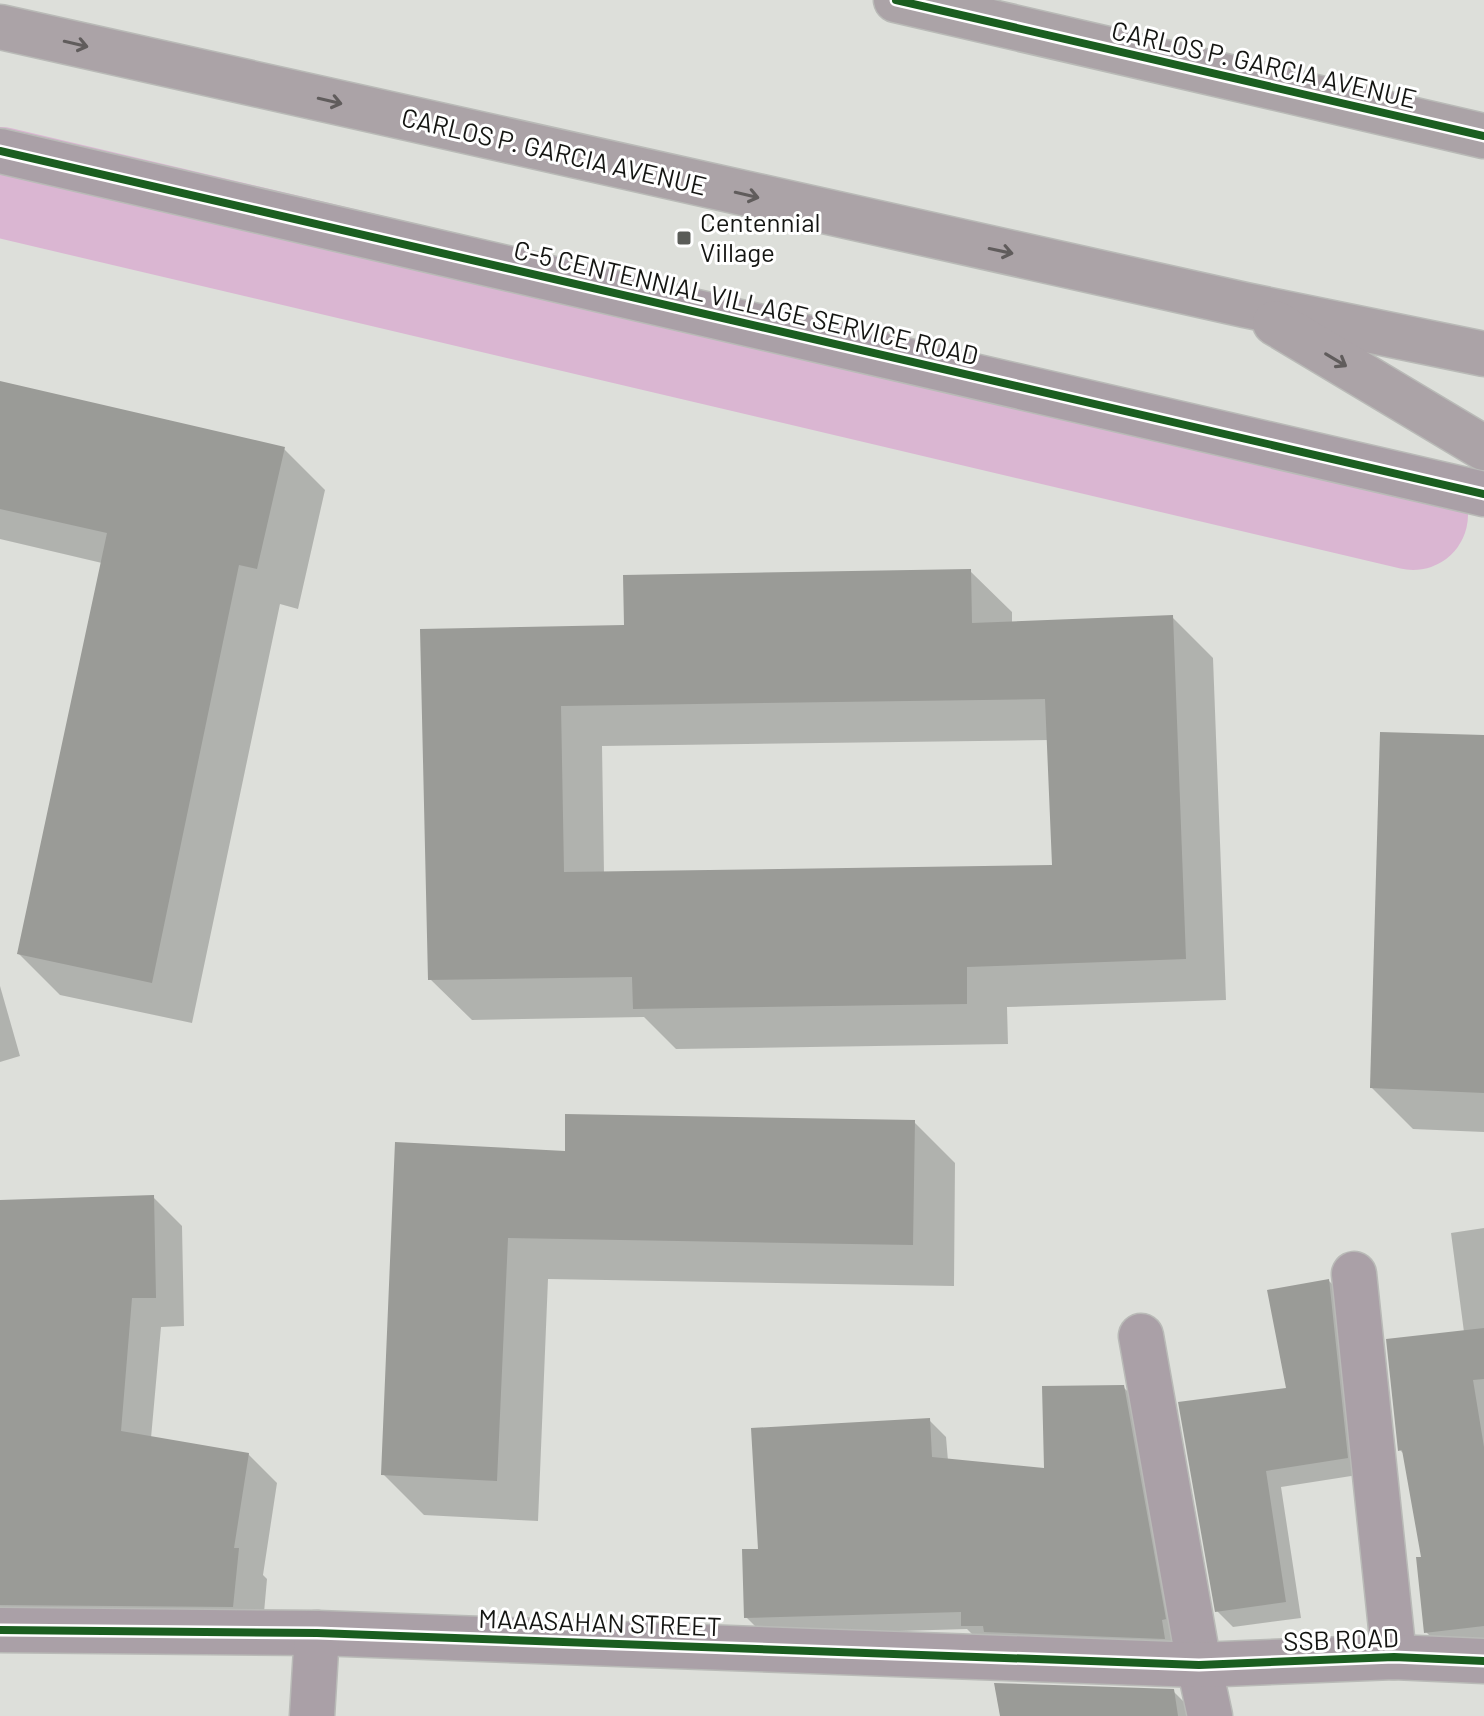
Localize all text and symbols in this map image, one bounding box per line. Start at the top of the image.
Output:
street label: CARLOS P. GARCIA AVENUE [1109,13,1420,114]
one-way arrow [63,38,88,53]
one-way arrow [316,94,342,109]
street label: CARLOS P. GARCIA AVENUE [399,100,710,201]
one-way arrow [734,188,760,203]
place label: Centennial Village [700,206,820,267]
marker: Centennial Village [675,229,693,247]
street label: C-5 CENTENNIAL VILLAGE SERVICE ROAD [511,233,982,370]
one-way arrow [988,244,1014,259]
one-way arrow [1324,352,1347,368]
street label: MAAASAHAN STREET [478,1602,722,1641]
street label: SSB ROAD [1283,1621,1399,1656]

